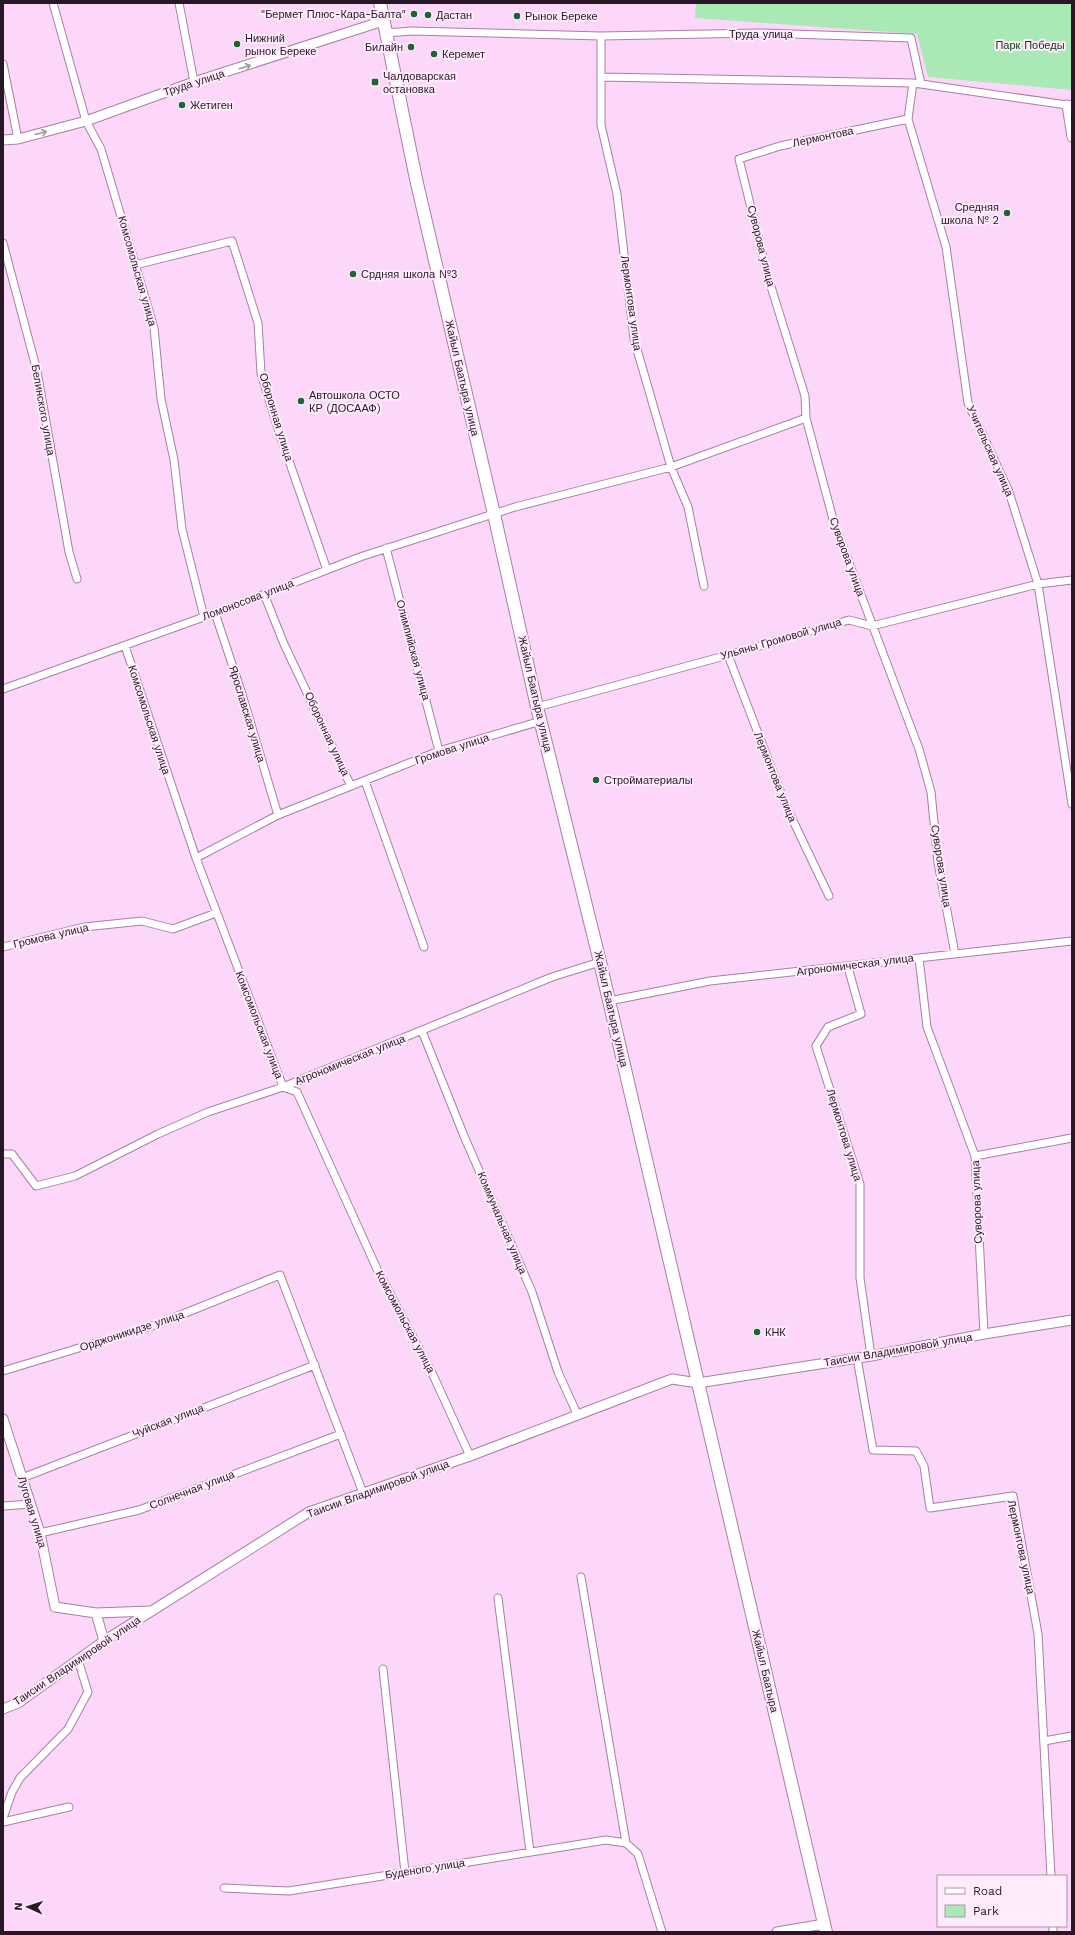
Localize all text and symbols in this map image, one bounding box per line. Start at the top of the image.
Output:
place label: "Бермет Плюс-Кара-Балта" [261,8,406,21]
marker: "Бермет Плюс-Кара-Балта" [409,9,419,19]
place label: Дастан [436,9,472,22]
marker: Дастан [423,10,433,20]
place label: Рынок Береке [525,10,598,23]
marker: Рынок Береке [512,11,522,21]
street label: Труда улица [729,28,794,41]
place label: Нижний рынок Береке [245,32,316,58]
marker: Нижний рынок Береке [232,39,242,49]
park label: Парк Победы [995,39,1065,52]
place label: Билайн [365,41,403,54]
marker: Билайн [406,42,416,52]
place label: Керемет [442,48,485,61]
marker: Керемет [429,49,439,59]
one-way arrow [238,63,251,70]
street label: Труда улица [162,67,227,99]
place label: Чалдоварская остановка [383,70,456,96]
marker: Чалдоварская остановка [370,77,380,87]
place label: Жетиген [190,99,233,112]
marker: Жетиген [177,100,187,110]
street label: Лермонтова [791,124,856,150]
one-way arrow [34,129,47,136]
place label: Средняя школа № 2 [941,201,999,227]
street label: Суворова улица [745,204,778,289]
marker: Средняя школа № 2 [1002,208,1012,218]
street label: Комсомольская улица [115,214,159,328]
street label: Лермонтова улица [618,255,644,352]
place label: Срдняя школа №3 [361,268,457,281]
marker: Срдняя школа №3 [348,269,358,279]
street label: Жайыл Баатыра улица [442,319,482,438]
street label: Белинского улица [29,364,58,457]
street label: Оборонная улица [256,371,296,463]
place label: Автошкола ОСТО КР (ДОСААФ) [309,389,400,415]
marker: Автошкола ОСТО КР (ДОСААФ) [296,396,306,406]
street label: Учительская улица [964,403,1016,499]
street label: Суворова улица [827,516,868,599]
street label: Ломоносова улица [200,576,296,623]
street label: Олимпийская улица [393,598,433,702]
street label: Ульяны Громовой улица [719,615,844,663]
street label: Жайыл Баатыра улица [515,635,555,754]
street label: Комсомольская улица [125,664,173,777]
street label: Ярославская улица [226,664,268,765]
street label: Оборонная улица [302,690,353,779]
street label: Лермонтова улица [751,730,799,825]
street label: Громова улица [413,731,491,767]
place label: Стройматериалы [604,774,693,787]
marker: Стройматериалы [591,775,601,785]
street label: Суворова улица [928,824,954,909]
street label: Громова улица [12,921,91,951]
street label: Жайыл Баатыра улица [591,950,631,1069]
street label: Агрономическая улица [796,951,915,979]
street label: Комсомольская улица [232,969,286,1081]
street label: Агрономическая улица [293,1032,408,1088]
street label: Лермонтова улица [824,1087,865,1184]
street label: Суворова улица [969,1159,985,1244]
street label: Коммунальная улица [475,1170,530,1277]
street label: Комсомольская улица [372,1269,438,1376]
street label: Орджоникидзе улица [78,1308,187,1354]
place label: КНК [765,1326,786,1339]
marker: КНК [752,1327,762,1337]
street label: Таисии Владимировой улица [823,1330,974,1369]
street label: Чуйская улица [130,1401,206,1441]
street label: Таисии Владимировой улица [305,1457,452,1521]
street label: Солнечная улица [148,1468,237,1512]
street label: Луговая улица [15,1474,49,1550]
street label: Лермонтова улица [1005,1499,1038,1596]
street label: Таисии Владимировой улица [11,1613,144,1708]
street label: Жайыл Баатыра [749,1628,781,1715]
street label: Буденого улица [384,1856,467,1882]
legend [937,1875,1067,1927]
text: Road [973,1884,1002,1898]
north arrow [8,1887,48,1927]
text: N [12,1902,25,1911]
text: Park [973,1904,999,1918]

